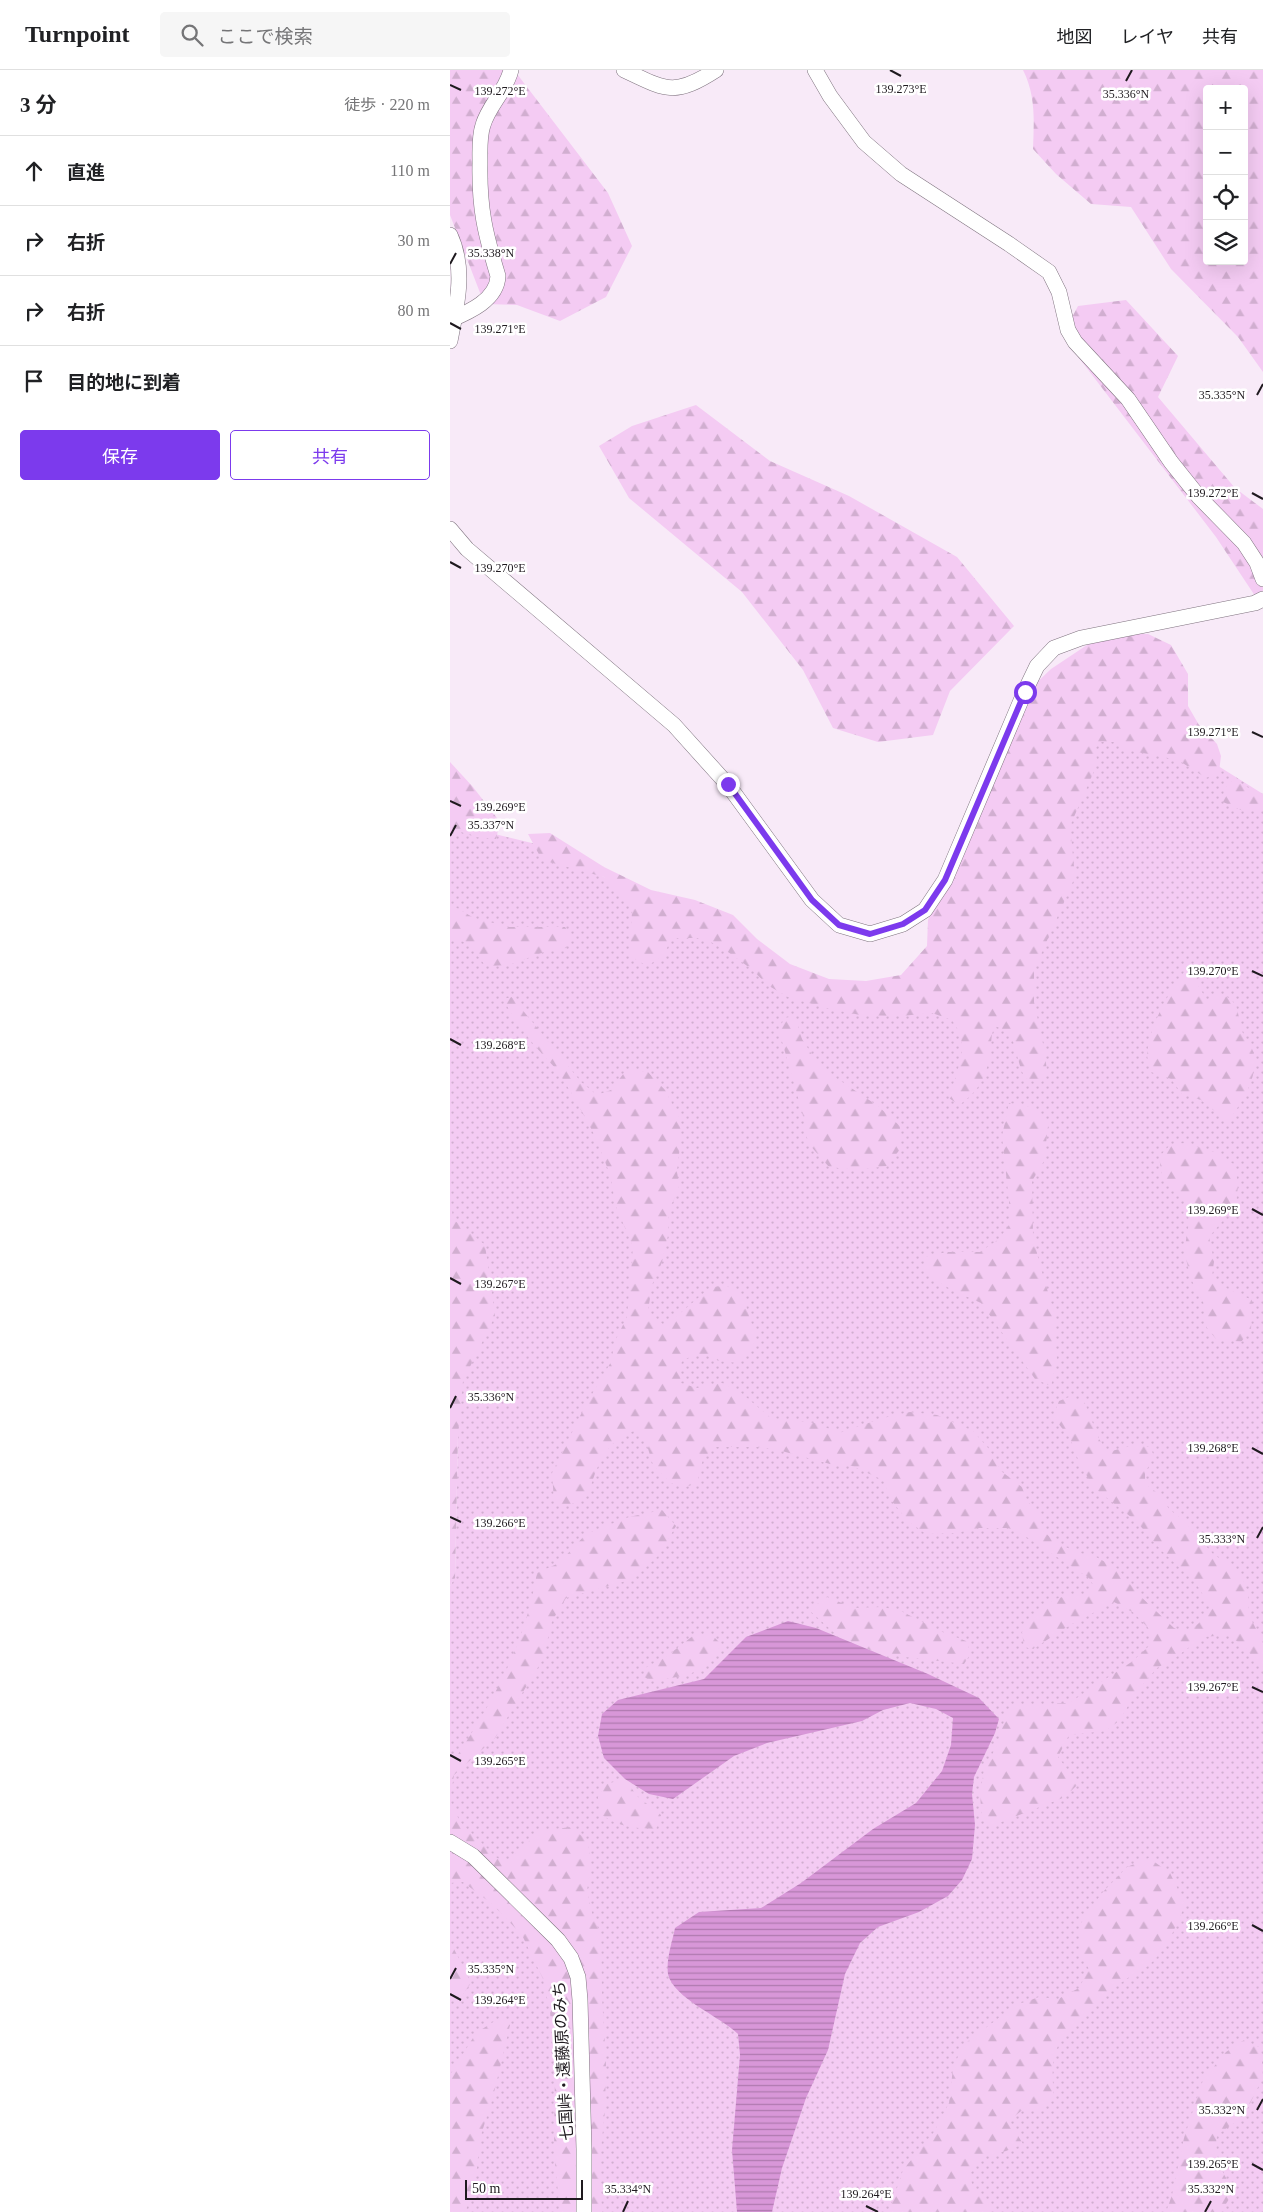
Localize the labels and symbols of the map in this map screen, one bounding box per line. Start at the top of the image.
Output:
text: 139.273°E [875,82,927,96]
text: 139.272°E [474,84,526,98]
text: 35.336°N [1103,87,1150,101]
text: 35.338°N [468,246,515,260]
text: 139.271°E [474,322,526,336]
text: 35.335°N [1199,388,1246,402]
text: 139.272°E [1187,486,1239,500]
text: 139.270°E [474,561,526,575]
route start [1014,681,1037,704]
text: 139.271°E [1187,725,1239,739]
route end [717,773,740,796]
text: 139.269°E [474,800,526,814]
text: 35.337°N [468,818,515,832]
text: 139.270°E [1187,964,1239,978]
text: 139.268°E [474,1038,526,1052]
text: 139.269°E [1187,1203,1239,1217]
text: 139.267°E [474,1277,526,1291]
text: 35.336°N [468,1390,515,1404]
text: 139.268°E [1187,1441,1239,1455]
text: 139.266°E [474,1516,526,1530]
text: 35.333°N [1199,1532,1246,1546]
text: 139.267°E [1187,1680,1239,1694]
text: 139.265°E [474,1754,526,1768]
text: 139.266°E [1187,1919,1239,1933]
text: 35.335°N [468,1962,515,1976]
street label: 七国峠・遠藤原のみち [550,1981,576,2141]
text: 139.264°E [474,1993,526,2007]
text: 35.332°N [1199,2103,1246,2117]
text: 139.265°E [1187,2157,1239,2171]
scale bar [465,2177,582,2200]
text: 35.334°N [605,2182,652,2196]
text: 35.332°N [1188,2182,1235,2196]
text: 139.264°E [840,2187,892,2201]

